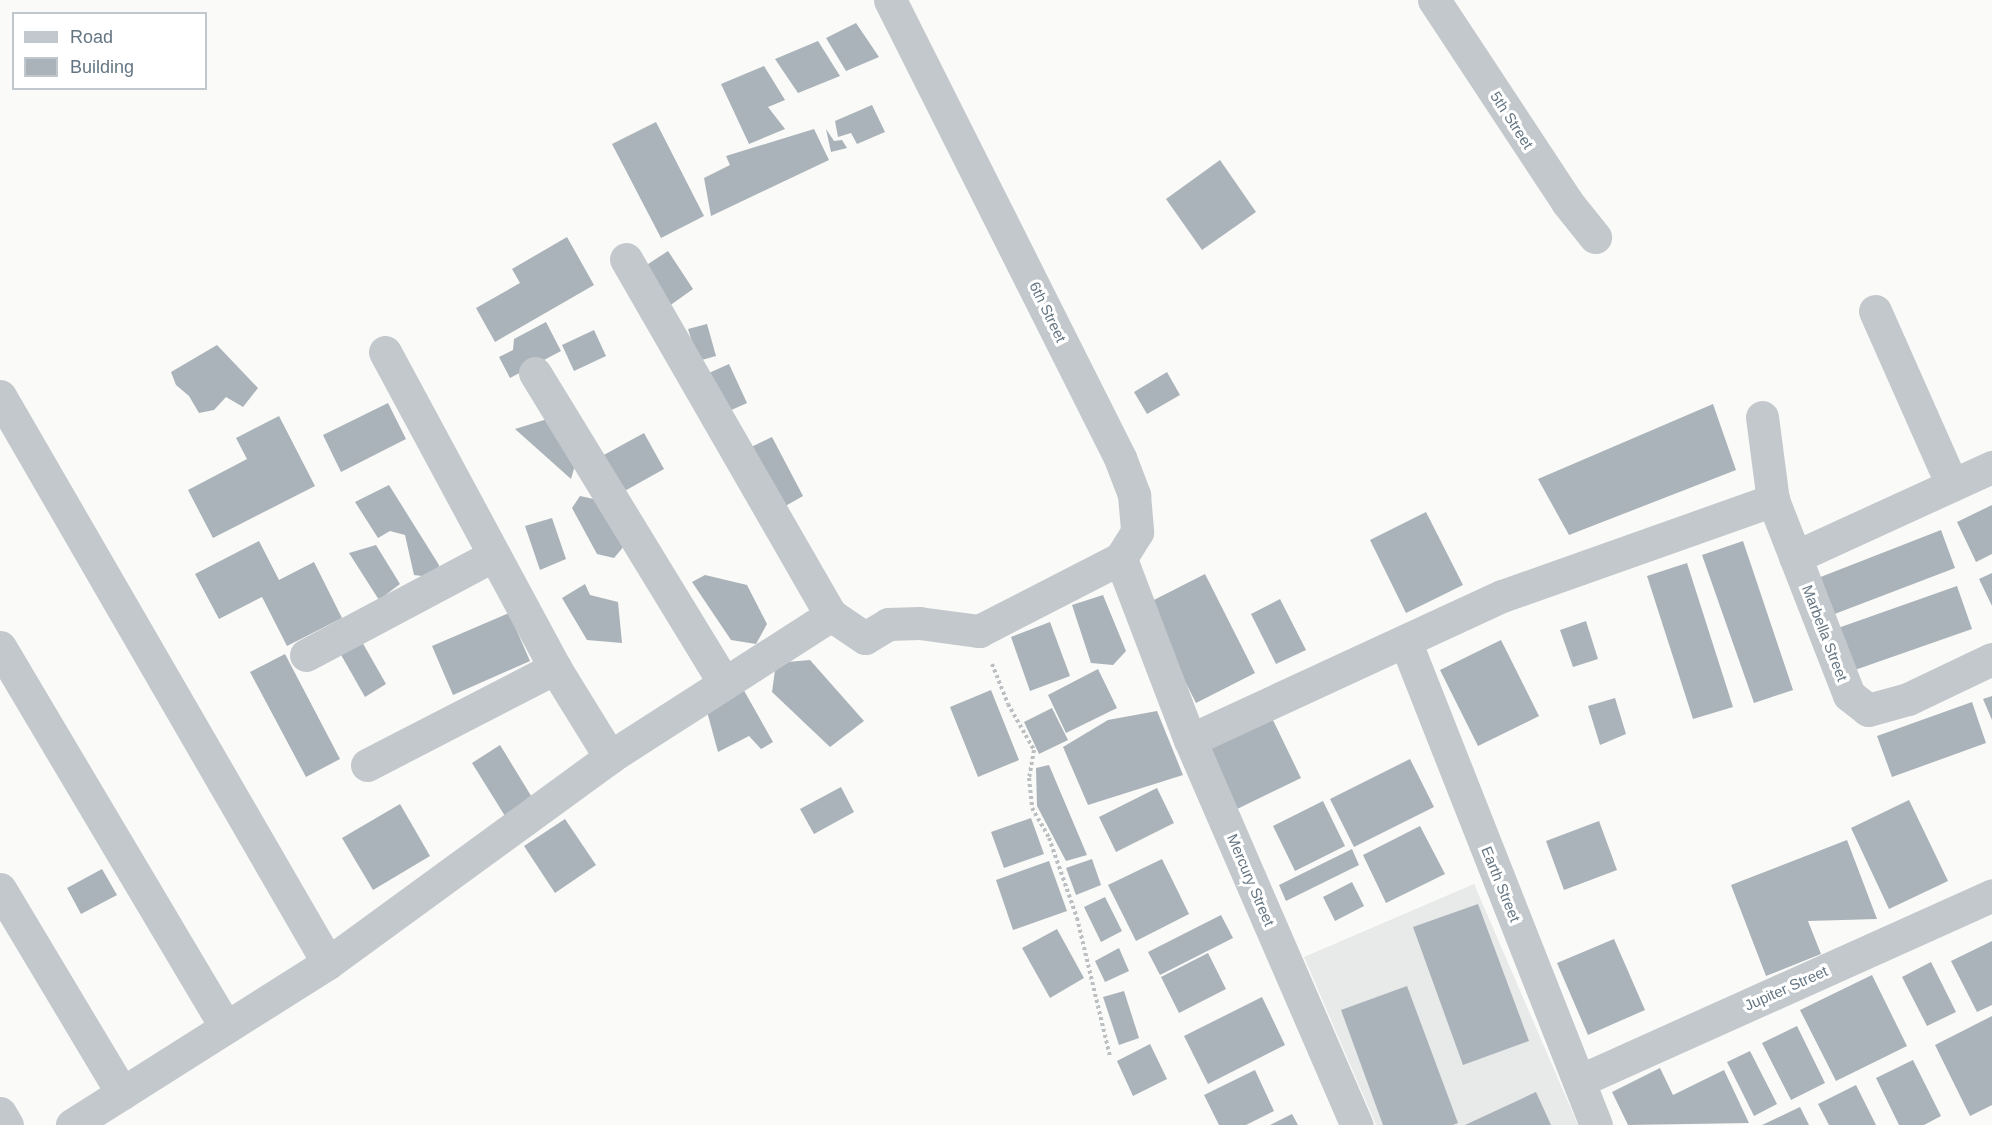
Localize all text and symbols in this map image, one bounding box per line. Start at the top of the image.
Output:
legend [12,12,207,90]
text: Road [70,27,113,47]
text: Building [70,57,134,77]
street label: 5th Street [1487,88,1537,152]
street label: 6th Street [1026,279,1070,345]
street label: Marbella Street [1798,582,1852,684]
street label: Mercury Street [1223,831,1279,929]
street label: Earth Street [1478,844,1524,924]
street label: Jupiter Street [1742,962,1830,1014]

